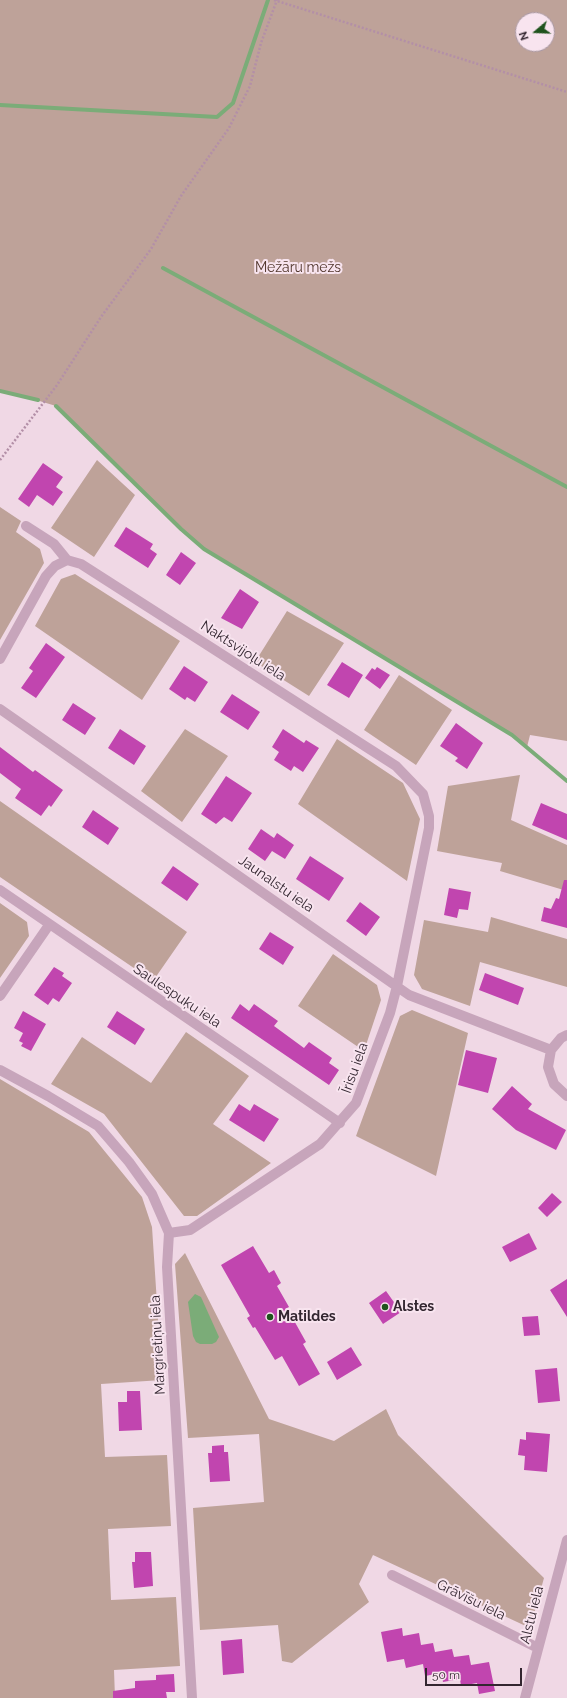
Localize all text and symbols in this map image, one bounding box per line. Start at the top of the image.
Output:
north arrow [515,12,555,52]
text: N [517,30,532,42]
park label: Mežāru mežs [255,260,341,276]
street label: Naktsvijoļu iela [198,617,288,685]
street label: Jaunalstu iela [235,852,317,916]
street label: Saulespuķu iela [130,960,224,1032]
street label: Īrisu iela [338,1040,372,1096]
street label: Margrietiņu iela [147,1295,169,1395]
place label: Alstes [393,1299,434,1315]
marker: Alstes [380,1302,390,1312]
place label: Matildes [278,1309,336,1325]
marker: Matildes [265,1312,275,1322]
street label: Grāvīšu iela [434,1576,508,1624]
street label: Alstu iela [517,1584,547,1646]
scale bar [427,1660,524,1686]
text: 50 m [432,1668,460,1682]

